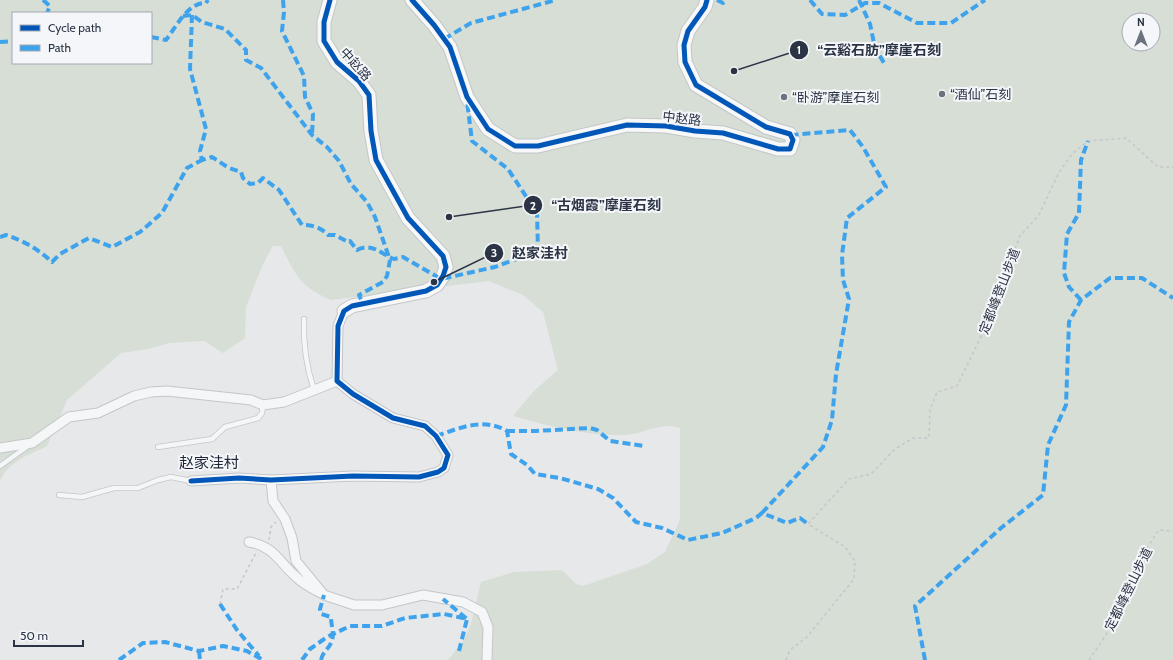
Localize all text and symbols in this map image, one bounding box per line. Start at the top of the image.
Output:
legend [12,12,152,64]
north arrow [1121,12,1161,52]
text: N [1137,15,1145,29]
text: Cycle path [48,20,101,35]
callout: “云谿石肪”摩崖石刻 [789,37,949,63]
text: Path [48,40,71,55]
text: “云谿石肪”摩崖石刻 [817,41,941,59]
text: 1 [797,42,801,57]
street label: 中赵路 [337,44,375,84]
place label: “酒仙”石刻 [950,86,1011,102]
place label: “卧游”摩崖石刻 [792,89,879,105]
marker: “酒仙”石刻 [937,89,947,99]
marker: “卧游”摩崖石刻 [779,92,789,102]
street label: 中赵路 [662,108,702,128]
callout: “古烟霞”摩崖石刻 [523,192,669,218]
text: “古烟霞”摩崖石刻 [551,196,661,214]
text: 2 [530,198,536,213]
callout: 赵家洼村 [484,240,576,266]
text: 赵家洼村 [512,244,568,262]
text: 3 [491,245,497,260]
street label: 定都峰登山步道 [975,246,1023,336]
district label: 赵家洼村 [179,454,239,472]
street label: 定都峰登山步道 [1101,545,1155,633]
scale bar [14,622,83,648]
text: 50 m [20,628,48,643]

